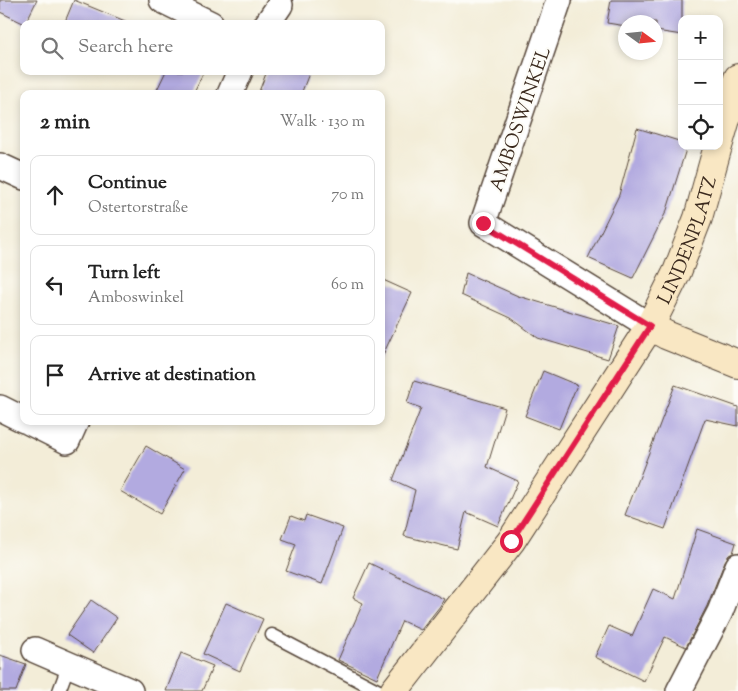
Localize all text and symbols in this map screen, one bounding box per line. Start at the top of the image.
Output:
north arrow [618,15,663,60]
map controls [678,15,723,150]
button: + [678,15,723,60]
search box [20,20,385,75]
icon: search [38,34,66,62]
text: Search here [78,34,173,61]
street label: AMBOSWINKEL [484,43,559,196]
button: − [678,60,723,105]
button: locate [678,105,723,150]
text: 2 min [40,108,90,138]
text: Walk · 130 m [280,111,365,134]
text: Continue [88,170,167,197]
street label: LINDENPLATZ [652,174,725,310]
icon: ahead [41,181,69,209]
text: 70 m [331,184,364,207]
text: Ostertorstraße [88,197,188,220]
route end [472,212,495,235]
text: Turn left [88,260,160,287]
icon: left [41,271,69,299]
text: 60 m [331,274,364,297]
text: Amboswinkel [88,287,184,310]
icon: arrive [41,361,69,389]
text: Arrive at destination [88,362,256,389]
route start [500,530,523,553]

